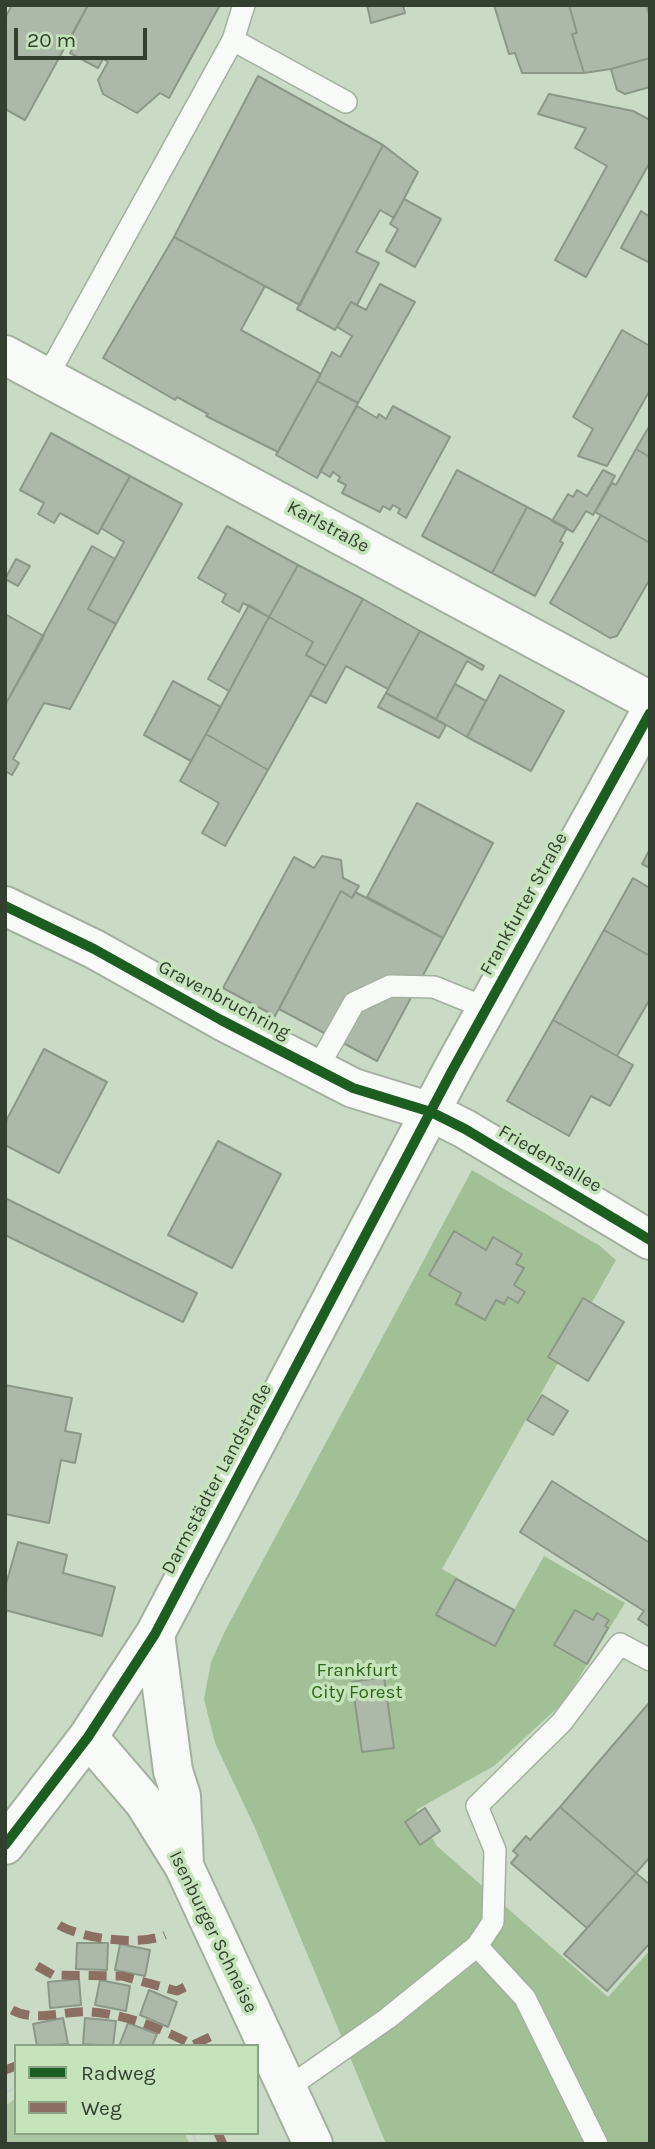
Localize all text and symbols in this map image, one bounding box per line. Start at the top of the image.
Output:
scale bar [18,14,150,58]
text: 20 m [27,28,76,52]
street label: Karlstraße [283,496,373,558]
street label: Frankfurter Straße [475,829,573,979]
street label: Gravenbruchring [154,956,294,1044]
street label: Friedensallee [494,1120,606,1198]
street label: Darmstädter Landstraße [157,1380,277,1578]
park label: Frankfurt City Forest [311,1660,403,1704]
street label: Isenburger Schneise [164,1847,262,2017]
legend [14,2044,259,2135]
text: Radweg [81,2061,156,2085]
text: Weg [81,2096,122,2120]

